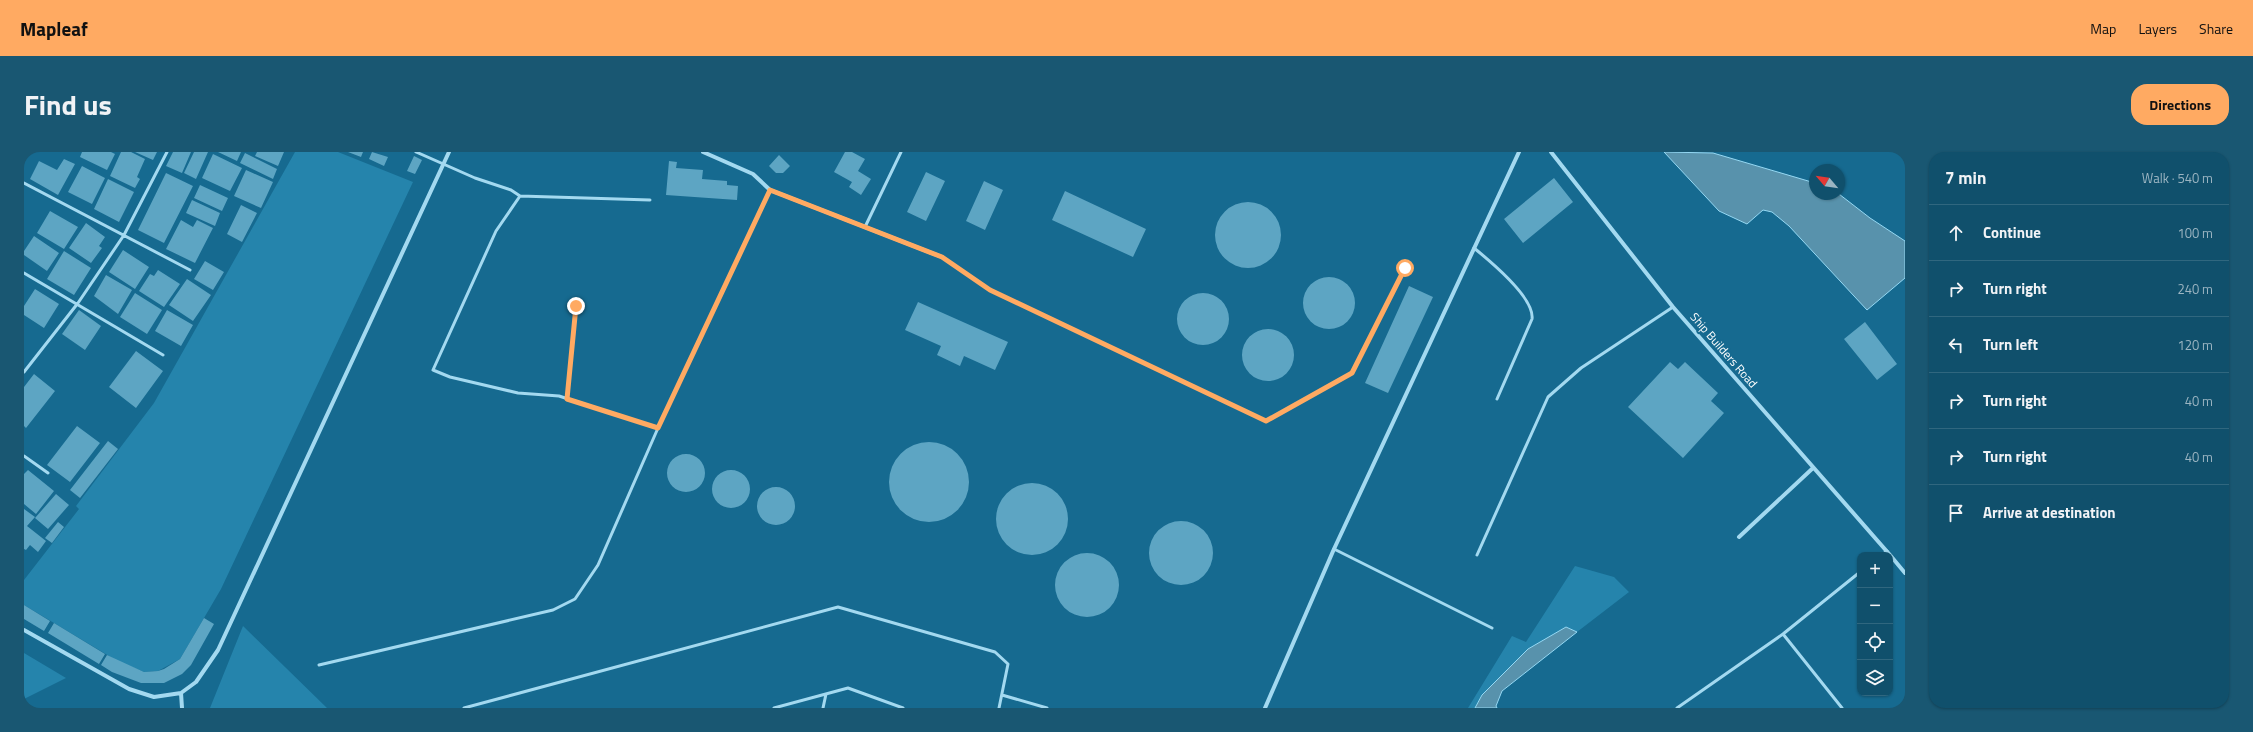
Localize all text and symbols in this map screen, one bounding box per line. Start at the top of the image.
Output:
text: Mapleaf [20,14,88,43]
text: Map [2090,18,2116,39]
text: Layers [2138,18,2177,39]
text: Share [2199,18,2233,39]
text: Find us [24,83,112,126]
button: Directions [2131,84,2229,125]
north arrow [1809,164,1845,200]
text: 7 min [1945,165,1986,191]
text: Walk · 540 m [2142,168,2213,188]
text: Continue [1983,221,2041,244]
icon: ahead [1945,222,1967,244]
text: 100 m [2177,223,2213,243]
route start [1396,259,1414,277]
text: Turn right [1983,277,2047,300]
icon: right [1945,278,1967,300]
text: 240 m [2177,279,2213,299]
route end [567,297,585,315]
street label: Ship Builders Road [1686,308,1762,392]
text: Turn left [1983,333,2038,356]
icon: left [1945,334,1967,356]
text: 120 m [2177,335,2213,355]
text: Turn right [1983,389,2047,412]
icon: right [1945,390,1967,412]
text: 40 m [2185,391,2213,411]
text: Turn right [1983,445,2047,468]
icon: right [1945,446,1967,468]
text: 40 m [2185,447,2213,467]
text: Arrive at destination [1983,501,2116,524]
icon: arrive [1945,502,1967,524]
map controls [1857,552,1893,696]
button: + [1857,552,1893,588]
button: − [1857,588,1893,624]
button: locate [1857,624,1893,660]
button: layers [1857,660,1893,696]

